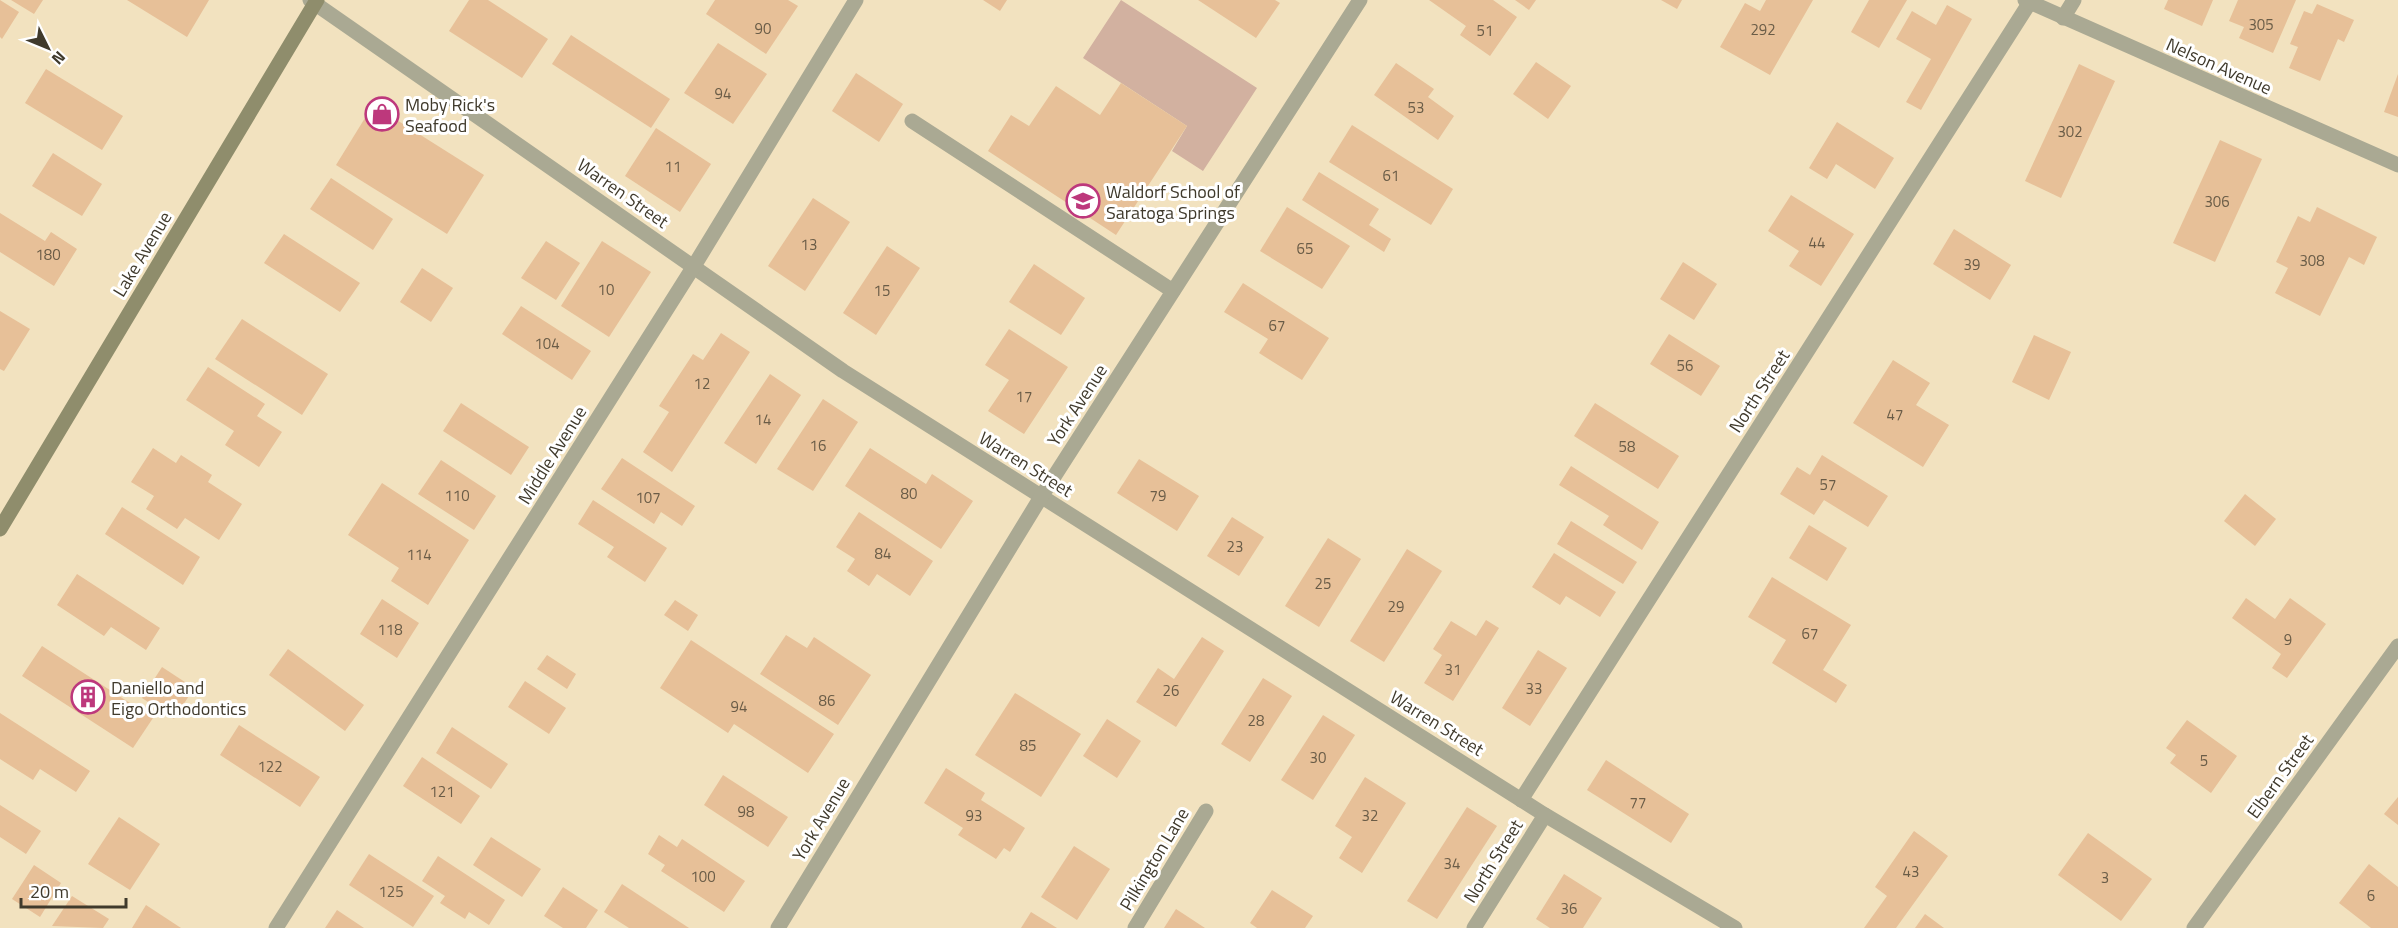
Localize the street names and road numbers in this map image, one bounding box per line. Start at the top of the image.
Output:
street label: Nelson Avenue [2162,31,2276,101]
street label: Warren Street [572,152,675,235]
street label: Lake Avenue [106,206,178,302]
street label: North Street [1722,344,1796,438]
street label: York Avenue [1040,359,1114,451]
street label: Middle Avenue [511,401,593,509]
street label: Warren Street [974,424,1079,504]
street label: Warren Street [1385,683,1490,763]
street label: Elbern Street [2240,728,2320,824]
street label: York Avenue [785,772,857,866]
street label: Pilkington Lane [1113,802,1195,916]
street label: North Street [1457,813,1530,908]

